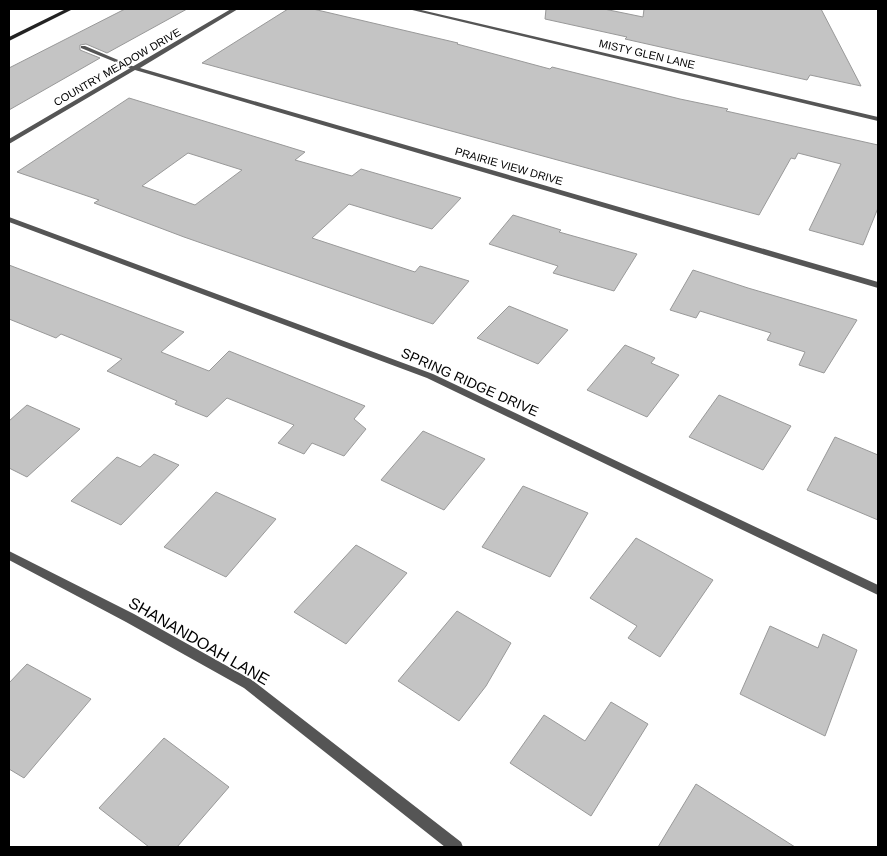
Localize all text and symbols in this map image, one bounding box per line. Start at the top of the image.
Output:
street label: COUNTRY MEADOW DRIVE [51,26,183,108]
street label: MISTY GLEN LANE [598,37,696,71]
street label: PRAIRIE VIEW DRIVE [454,145,564,187]
street label: SPRING RIDGE DRIVE [399,344,541,420]
street label: SHANANDOAH LANE [126,594,272,688]

